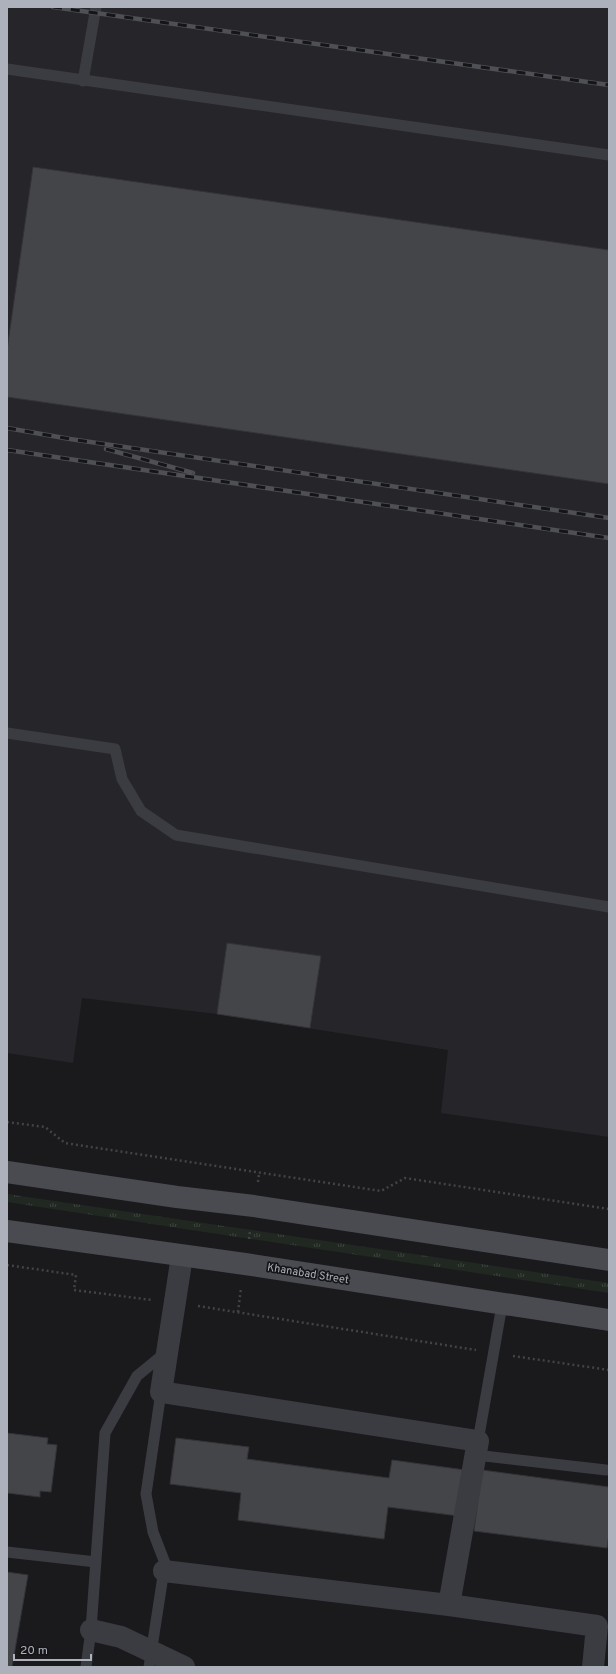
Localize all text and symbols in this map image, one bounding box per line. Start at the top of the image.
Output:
street label: Khanabad Street [266,1261,350,1287]
scale bar [14,1636,91,1662]
text: 20 m [20,1643,48,1659]

